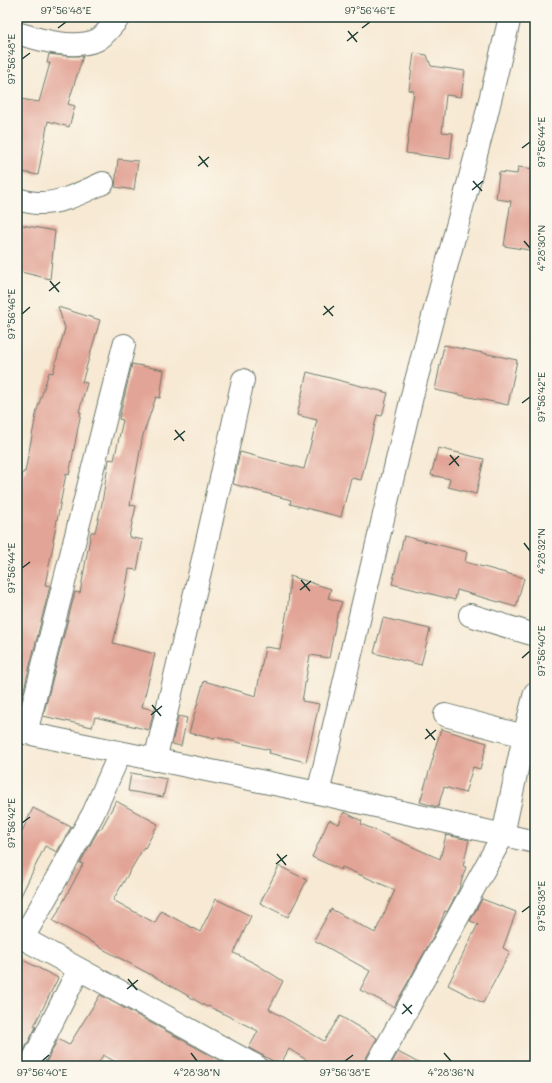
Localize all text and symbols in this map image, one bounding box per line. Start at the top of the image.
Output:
text: 97°56'48"E [41,3,92,17]
text: 97°56'46"E [345,3,396,17]
text: 97°56'48"E [4,33,18,84]
text: 97°56'44"E [534,117,548,167]
text: 4°28'30"N [534,225,548,271]
text: 97°56'46"E [4,288,18,339]
text: 97°56'42"E [534,372,548,422]
text: 4°28'32"N [534,528,548,574]
text: 97°56'44"E [4,543,18,593]
text: 97°56'40"E [534,625,548,676]
text: 97°56'42"E [4,798,18,848]
text: 97°56'38"E [534,880,548,931]
text: 97°56'40"E [17,1065,68,1079]
text: 4°28'38"N [174,1065,220,1079]
text: 97°56'38"E [320,1065,371,1079]
text: 4°28'36"N [428,1065,474,1079]

